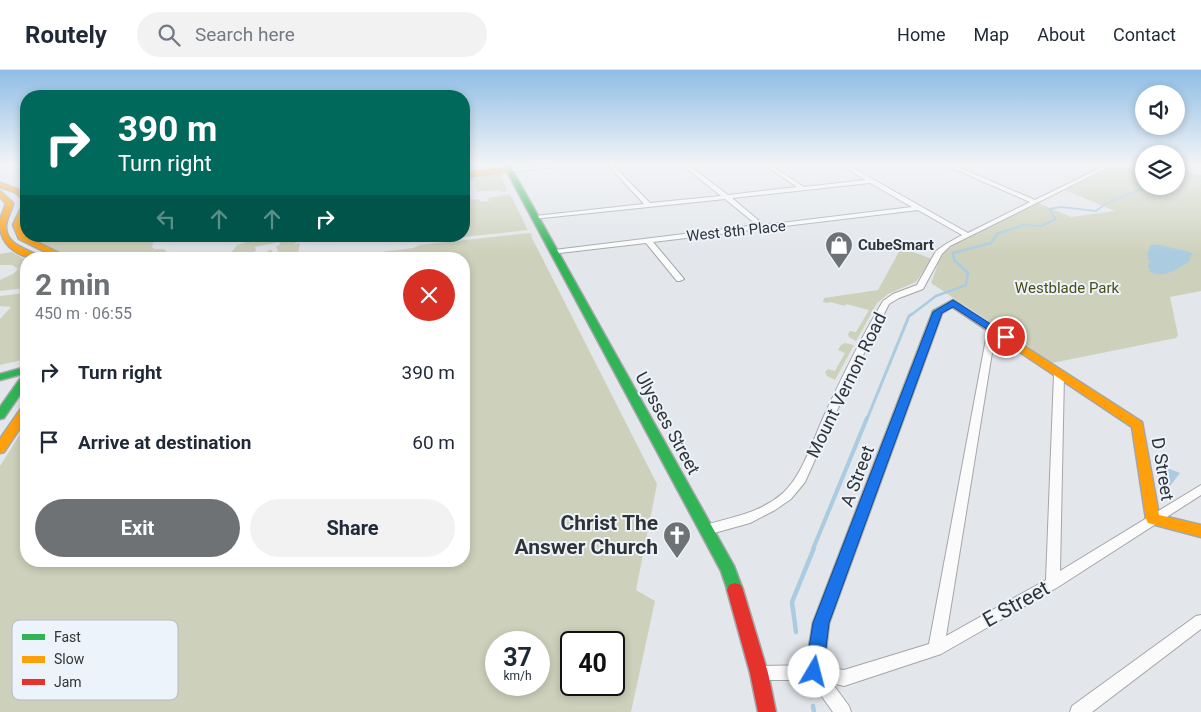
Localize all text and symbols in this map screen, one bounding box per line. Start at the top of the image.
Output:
search box [137,12,487,57]
text: Routely [25,21,107,49]
icon: search [155,21,183,49]
text: Search here [195,23,295,46]
text: Home [897,24,946,45]
text: Map [974,24,1009,45]
text: About [1037,24,1085,45]
text: Contact [1113,24,1176,45]
map controls [1135,85,1185,195]
button: sound [1135,85,1185,135]
text: 390 m [118,109,217,150]
icon: right [35,110,100,175]
button: layers [1135,145,1185,195]
text: Turn right [118,151,212,176]
icon: left [152,205,180,233]
icon: ahead [205,205,233,233]
icon: ahead [258,205,286,233]
icon: right [311,205,339,233]
street label: West 8th Place [685,217,787,245]
shop icon: CubeSmart [824,230,854,269]
place label: CubeSmart [858,236,934,254]
text: 2 min [35,267,110,302]
button: close [403,269,455,321]
park label: Westblade Park [1015,279,1120,297]
text: 450 m · 06:55 [35,304,132,323]
street label: Mount Vernon Road [802,309,890,461]
pin [985,316,1027,358]
icon: arrive [992,323,1020,351]
icon: right [35,358,63,386]
text: Turn right [78,361,162,384]
text: 390 m [402,361,455,384]
street label: Ulysses Street [631,368,705,478]
icon: arrive [35,428,63,456]
text: Arrive at destination [78,431,251,454]
text: 60 m [412,431,455,454]
street label: D Street [1148,436,1178,502]
street label: A Street [836,442,878,509]
button: Exit [35,499,240,557]
button: Share [250,499,455,557]
place label: Christ The Answer Church [515,511,658,559]
church icon: Christ The Answer Church [662,520,692,559]
street label: E Street [978,576,1054,632]
legend [12,620,178,700]
text: Fast [54,629,81,645]
speed limit sign: 40 [560,631,625,696]
text: 37 [503,643,532,672]
position arrow [787,645,839,697]
text: Slow [54,651,85,667]
text: km/h [503,669,532,683]
text: Jam [54,674,82,690]

